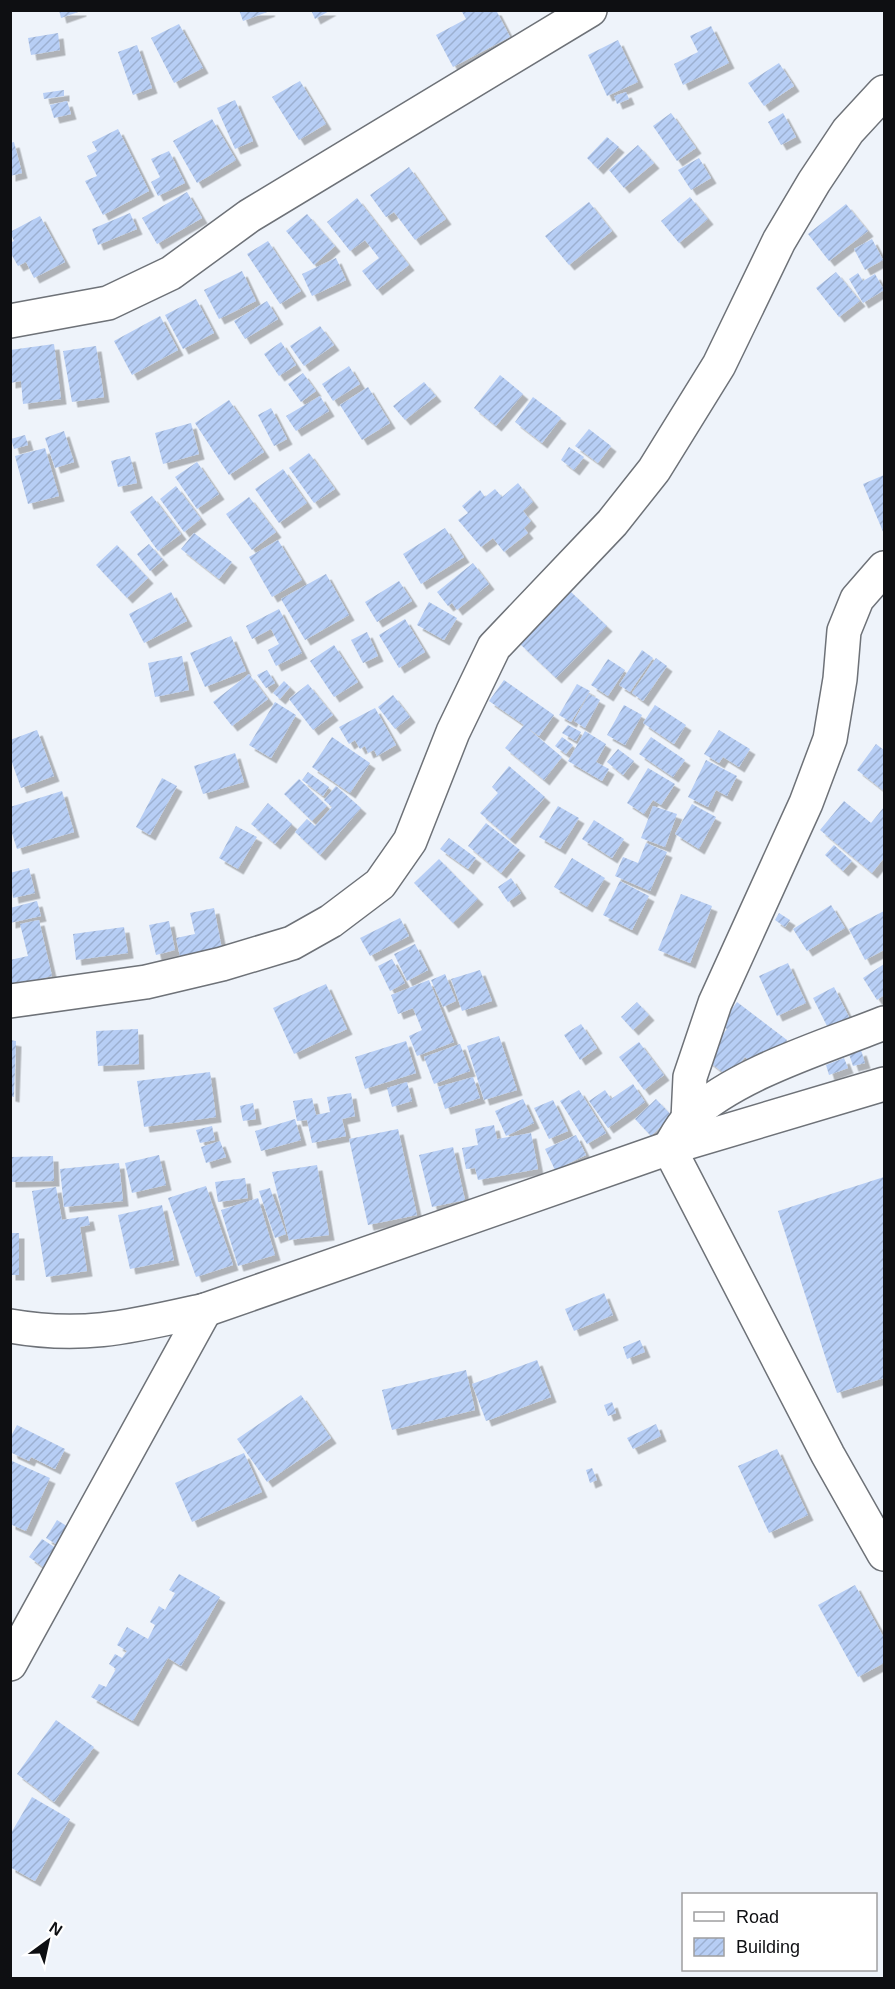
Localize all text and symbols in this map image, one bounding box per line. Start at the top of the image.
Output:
legend [682,1893,877,1971]
text: Road [736,1907,779,1927]
north arrow [18,1911,78,1971]
text: N [46,1919,65,1939]
text: Building [736,1937,800,1957]

